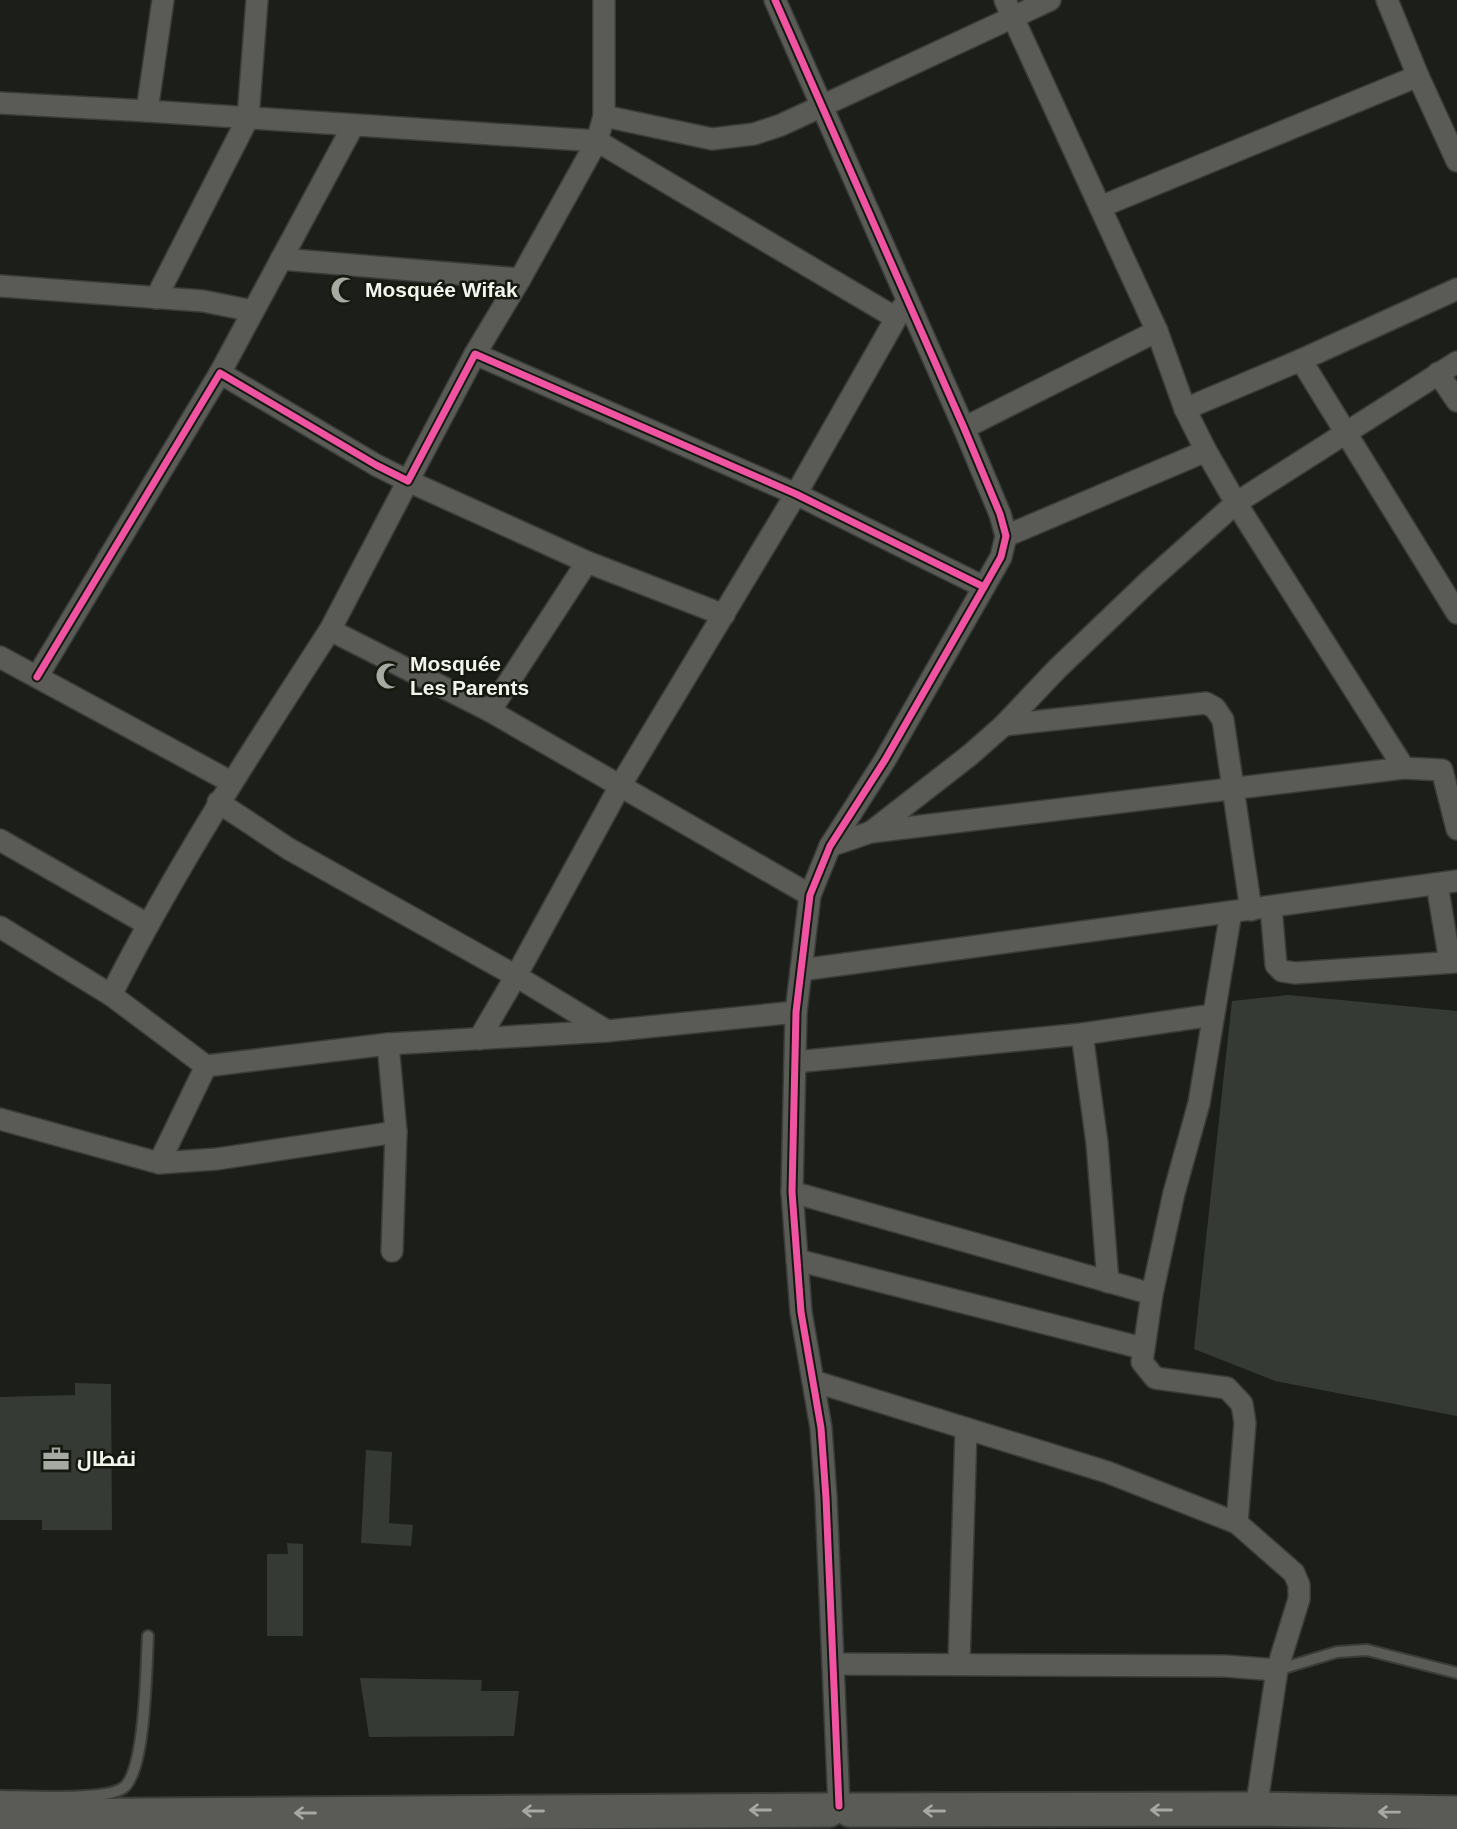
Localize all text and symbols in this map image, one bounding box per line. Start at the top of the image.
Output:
mosque icon: Mosquée Wifak [329,275,359,305]
place label: Mosquée Wifak [365,278,518,301]
place label: Mosquée Les Parents [410,652,529,699]
mosque icon: Mosquée Les Parents [374,661,404,691]
office icon: نفطال [41,1444,71,1474]
place label: نفطال [77,1447,136,1471]
one-way arrow [749,1803,772,1817]
one-way arrow [1150,1803,1173,1817]
one-way arrow [522,1804,545,1818]
one-way arrow [923,1804,946,1818]
one-way arrow [1378,1805,1401,1818]
one-way arrow [294,1806,317,1820]

